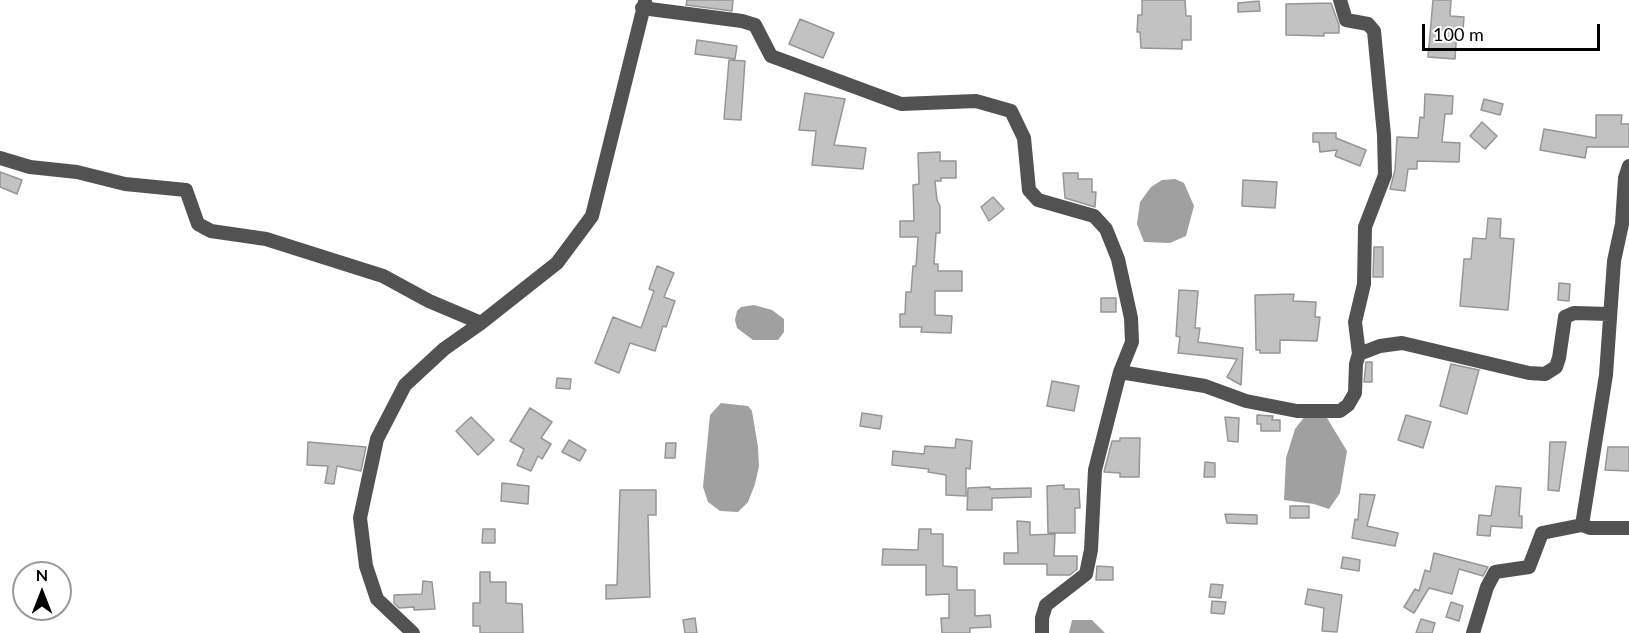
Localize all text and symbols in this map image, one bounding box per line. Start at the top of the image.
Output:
scale bar [1425,12,1604,50]
text: 100 m [1433,23,1484,45]
north arrow [12,561,72,621]
text: N [36,565,48,584]

